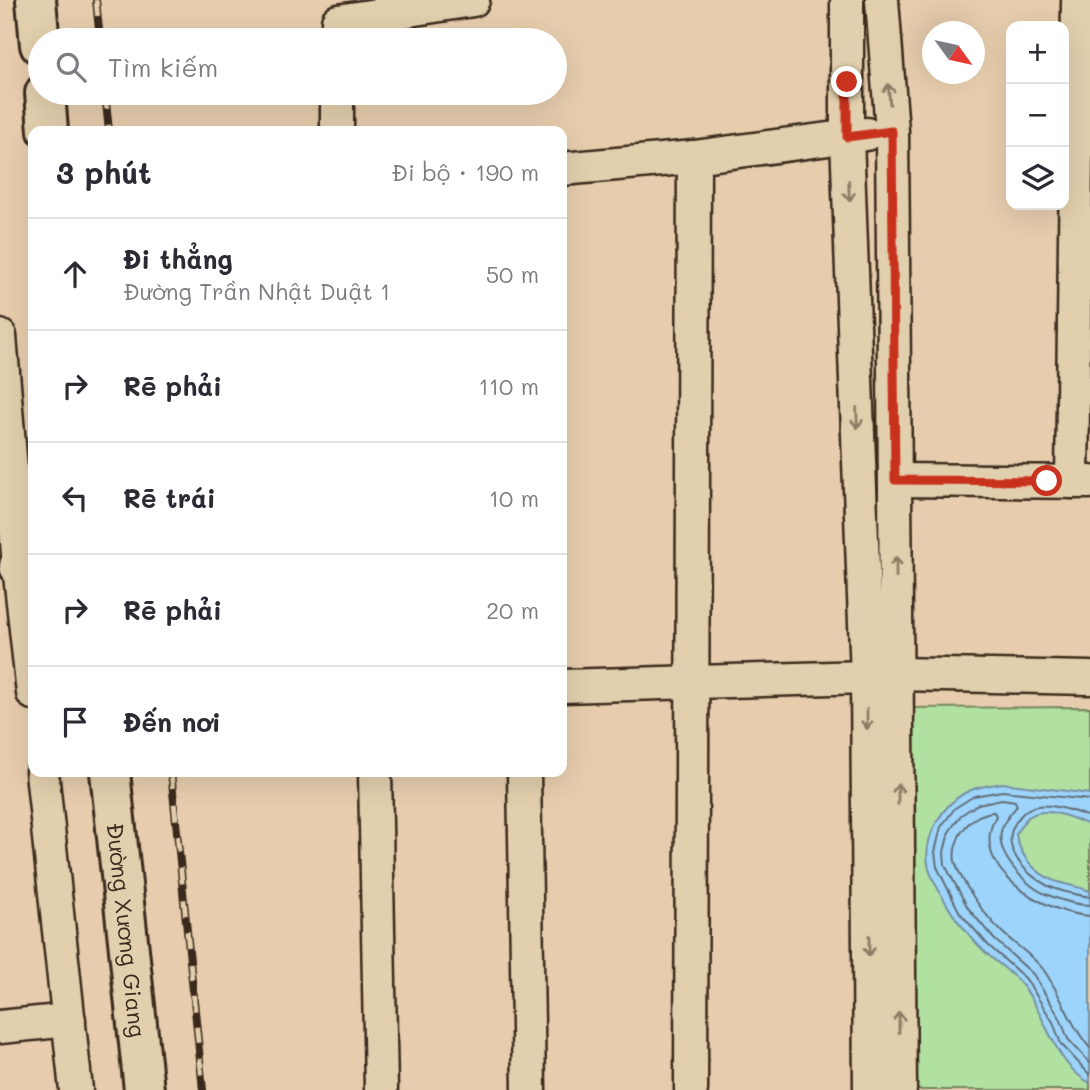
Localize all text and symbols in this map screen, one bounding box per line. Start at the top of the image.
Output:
north arrow [922,21,985,84]
map controls [1006,21,1069,210]
button: + [1006,21,1069,84]
search box [28,28,567,105]
icon: search [52,48,90,86]
text: Tìm kiếm [108,50,218,84]
route end [831,66,862,97]
one-way arrow [882,84,895,106]
button: − [1006,84,1069,147]
button: layers [1006,147,1069,210]
text: 3 phút [56,152,152,192]
text: Đi bộ · 190 m [391,157,539,187]
one-way arrow [842,179,855,202]
text: Đi thẳng [123,242,233,276]
icon: ahead [56,255,94,293]
text: 50 m [486,259,539,289]
text: Đường Trần Nhật Duật 1 [123,276,390,306]
icon: right [56,367,94,405]
text: Rẽ phải [123,369,222,403]
text: 110 m [479,371,539,401]
one-way arrow [851,406,864,429]
route start [1031,465,1062,496]
icon: left [56,479,94,517]
text: Rẽ trái [123,481,216,515]
text: 10 m [489,483,539,513]
one-way arrow [889,556,903,579]
icon: right [56,591,94,629]
text: Rẽ phải [123,593,222,627]
text: 20 m [486,595,539,625]
icon: arrive [56,703,94,741]
text: Đến nơi [123,705,221,739]
one-way arrow [860,707,874,730]
one-way arrow [891,783,904,806]
street label: Đường Xương Giang [101,821,153,1039]
one-way arrow [862,935,876,958]
one-way arrow [892,1011,906,1034]

